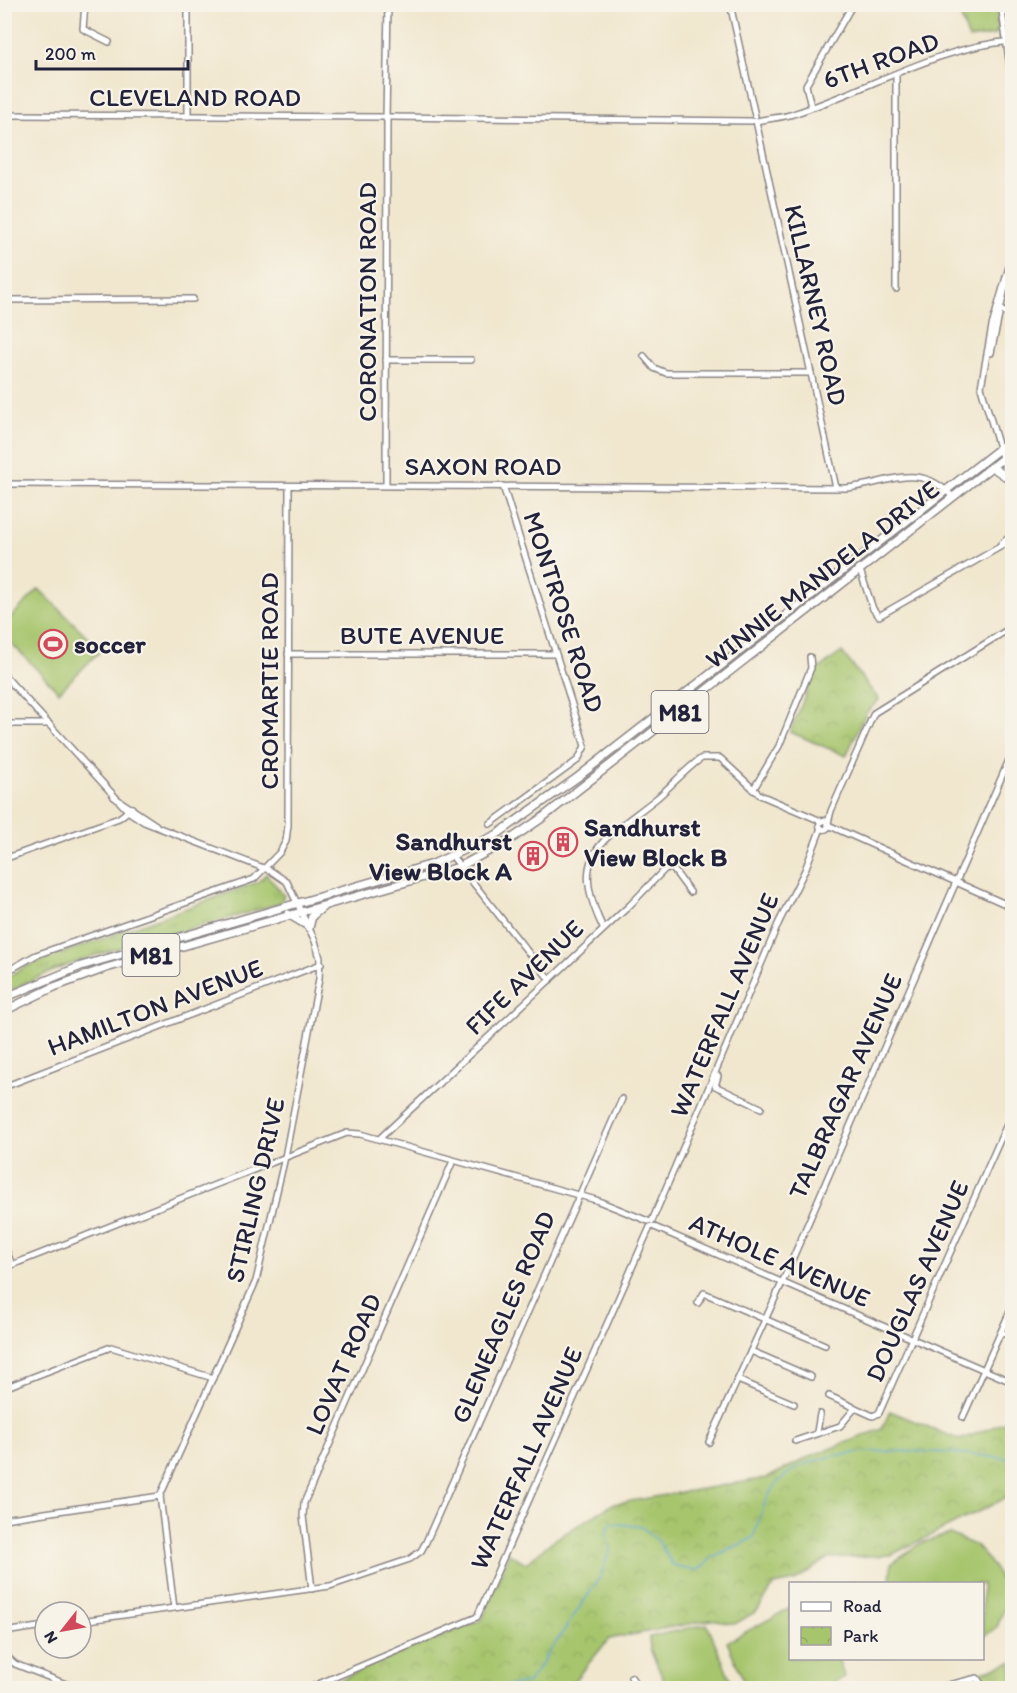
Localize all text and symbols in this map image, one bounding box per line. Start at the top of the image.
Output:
street label: 6TH ROAD [819,24,943,96]
scale bar [36,33,188,71]
text: 200 m [45,43,96,65]
street label: CLEVELAND ROAD [89,81,301,113]
street label: CORONATION ROAD [351,182,383,422]
street label: KILLARNEY ROAD [777,201,855,409]
street label: SAXON ROAD [405,450,561,482]
street label: WINNIE MANDELA DRIVE [699,473,945,675]
street label: MONTROSE ROAD [516,507,612,717]
street label: CROMARTIE ROAD [253,572,285,790]
street label: BUTE AVENUE [340,619,504,651]
sports icon: soccer [37,628,69,660]
place label: soccer [74,628,146,660]
road number: M81 [652,691,708,733]
place label: Sandhurst View Block B [584,811,727,873]
place label: Sandhurst View Block A [369,825,512,887]
building icon: Sandhurst View Block B [547,826,579,858]
building icon: Sandhurst View Block A [517,840,549,872]
street label: WATERFALL AVENUE [662,888,786,1122]
street label: FIFE AVENUE [458,913,590,1041]
road number: M81 [122,934,180,976]
street label: HAMILTON AVENUE [43,951,267,1063]
street label: TALBRAGAR AVENUE [781,968,909,1204]
street label: STIRLING DRIVE [218,1094,292,1286]
street label: DOUGLAS AVENUE [858,1175,976,1387]
street label: GLENEAGLES ROAD [444,1206,562,1428]
street label: ATHOLE AVENUE [685,1206,875,1314]
street label: LOVAT ROAD [298,1288,388,1440]
street label: WATERFALL AVENUE [462,1342,590,1574]
legend [789,1582,984,1660]
text: Road [843,1595,882,1617]
north arrow [33,1600,93,1660]
text: Park [843,1625,878,1647]
text: N [40,1628,61,1647]

